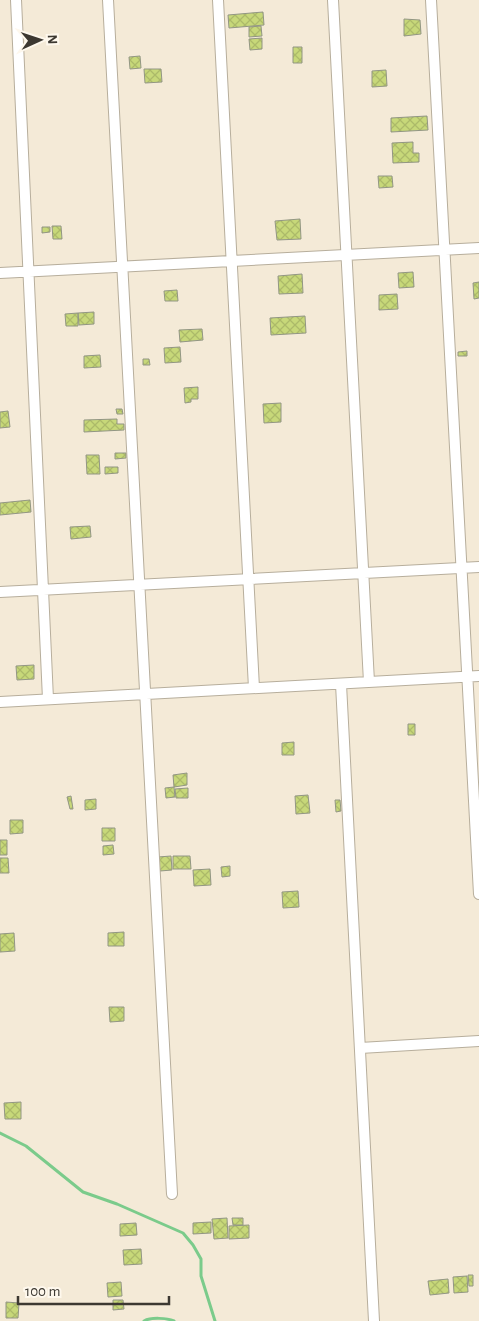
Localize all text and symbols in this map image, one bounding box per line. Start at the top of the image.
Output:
north arrow [15,15,65,65]
text: N [45,34,59,45]
scale bar [18,1274,169,1306]
text: 100 m [25,1284,60,1299]

